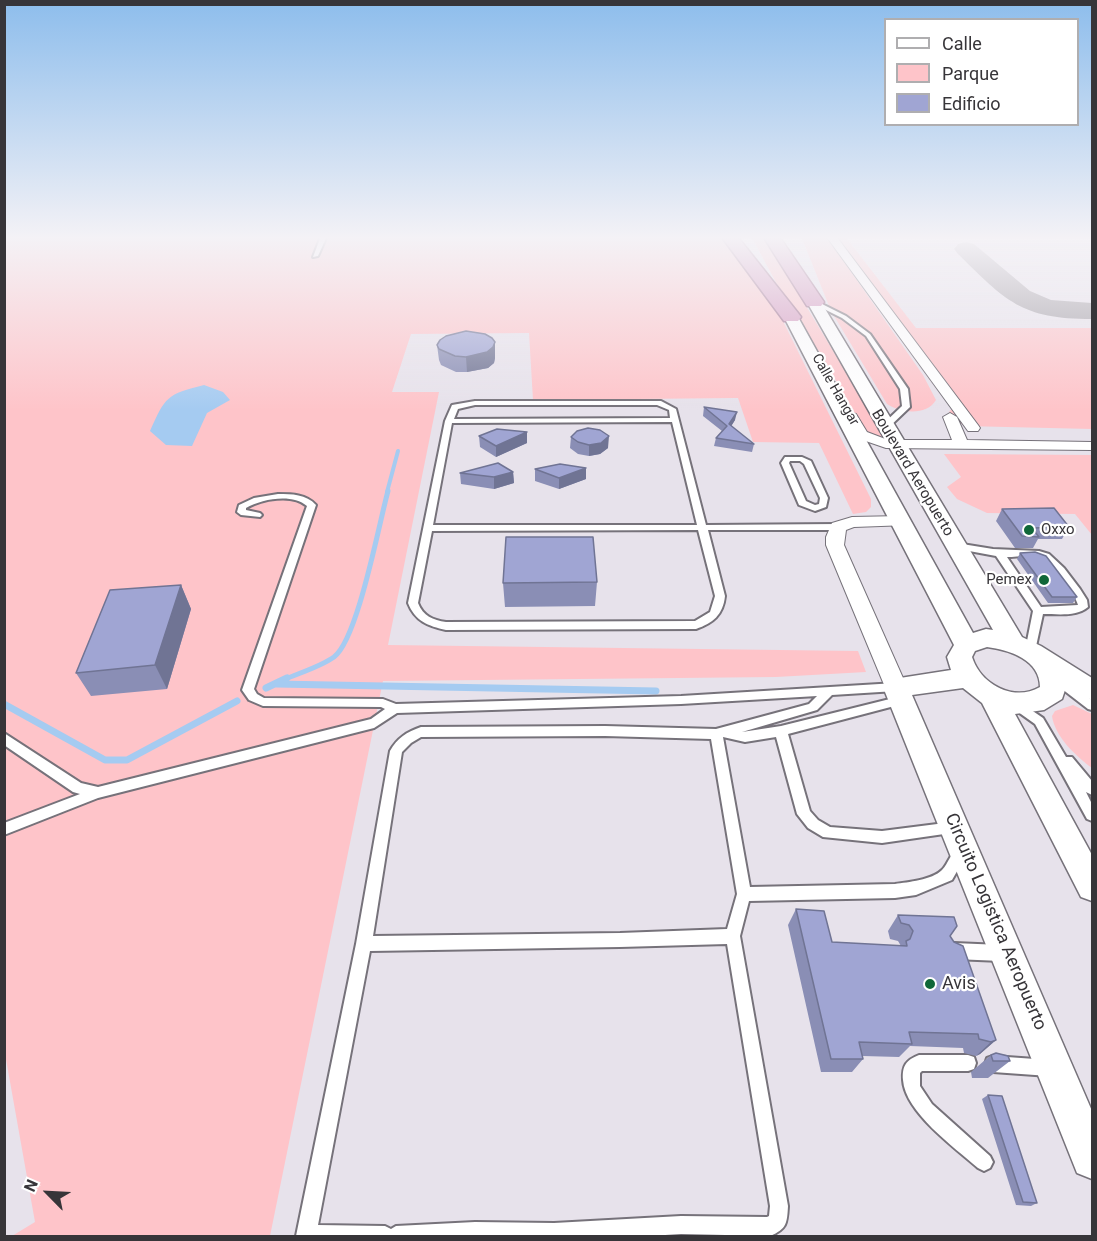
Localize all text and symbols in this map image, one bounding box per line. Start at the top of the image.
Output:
legend [884,18,1079,126]
text: Calle [942,33,982,54]
text: Parque [942,63,999,84]
text: Edificio [942,93,1001,114]
street label: Calle Hangar [808,351,862,429]
street label: Boulevard Aeropuerto [867,406,957,540]
place label: Oxxo [1041,521,1075,539]
marker: Oxxo [1022,523,1036,537]
place label: Pemex [986,571,1032,589]
marker: Pemex [1037,573,1051,587]
street label: Circuito Logistica Aeropuerto [939,810,1051,1034]
place label: Avis [942,973,976,995]
marker: Avis [923,977,937,991]
north arrow [18,1163,78,1223]
text: N [20,1176,42,1195]

